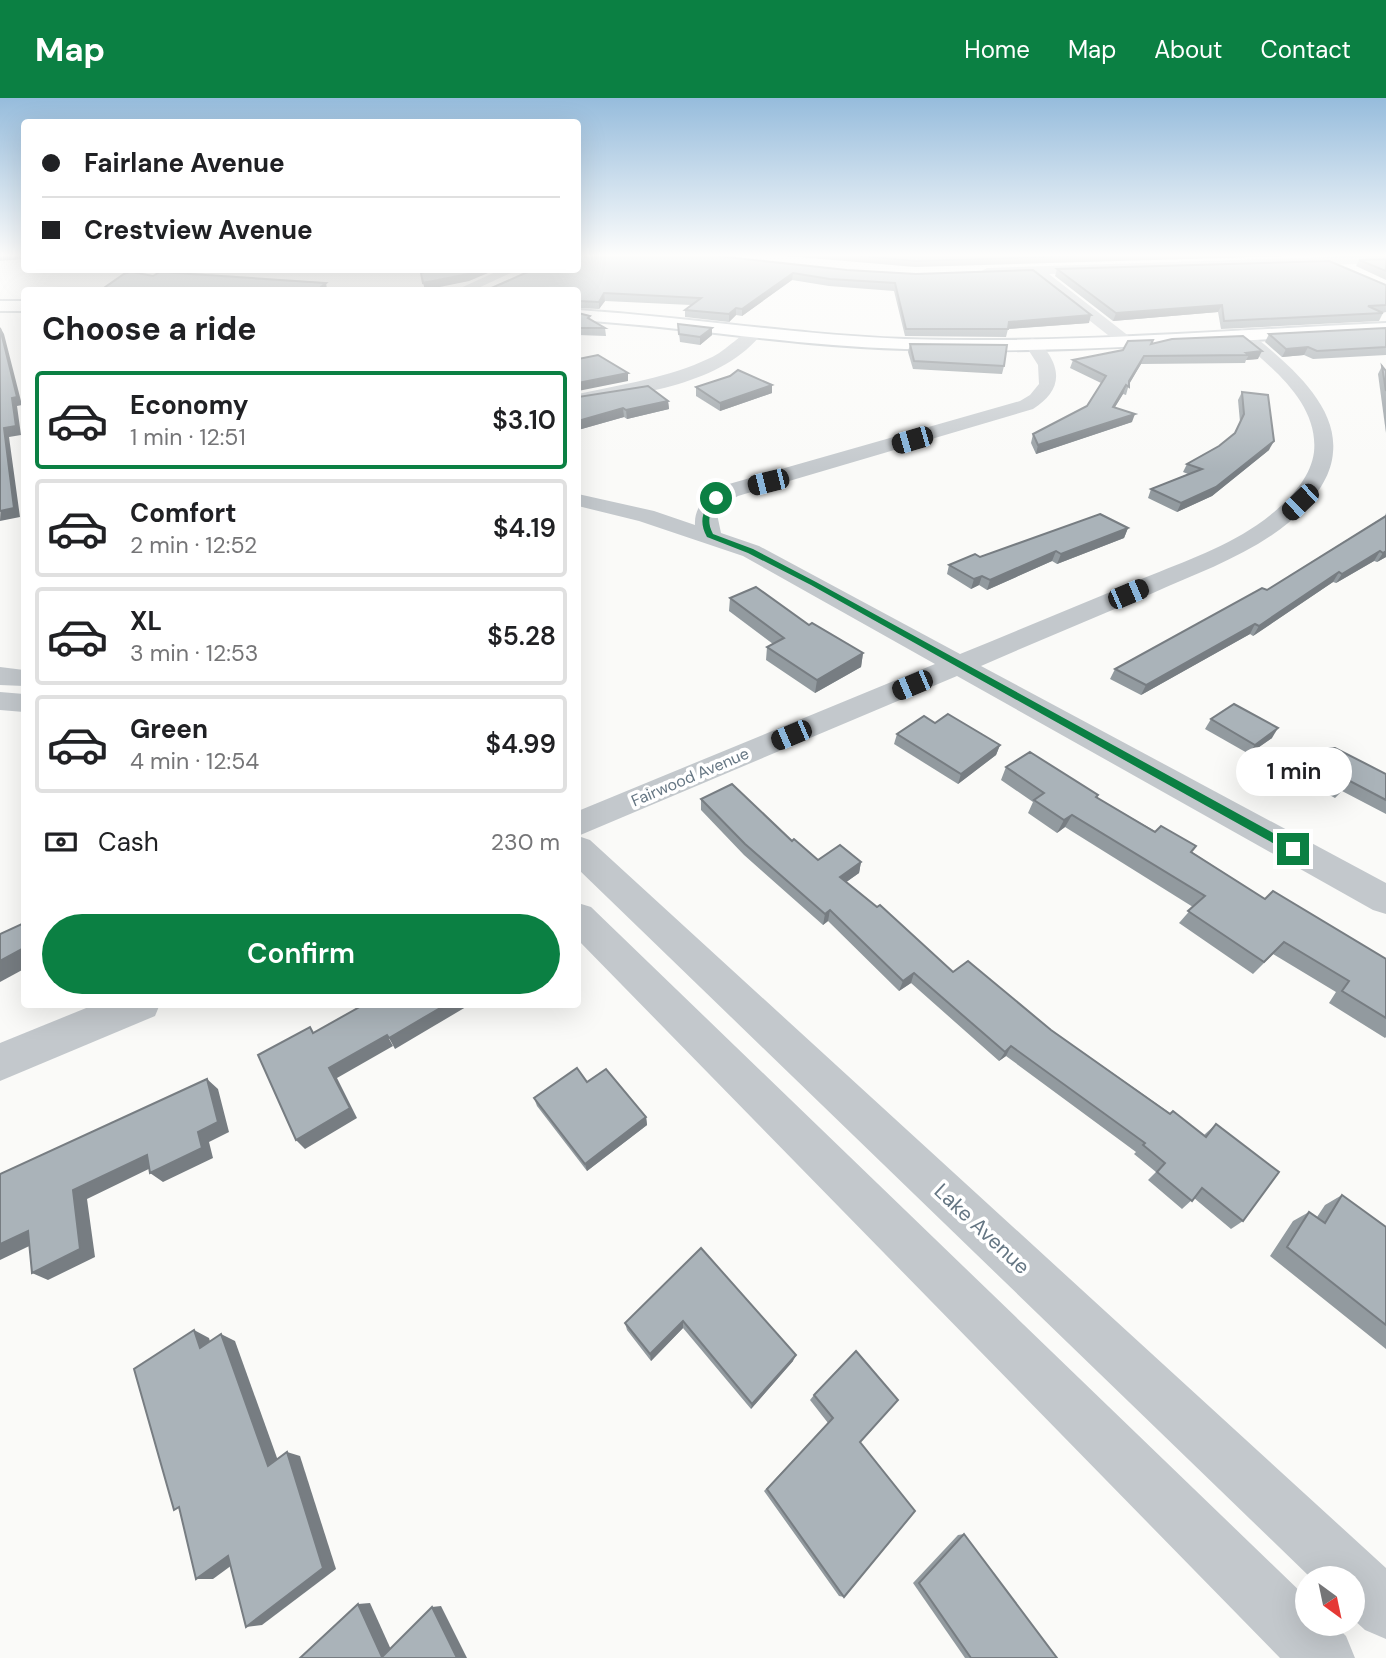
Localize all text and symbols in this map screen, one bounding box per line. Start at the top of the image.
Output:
text: Map [35,28,105,71]
text: Home [964,34,1030,65]
text: Map [1068,34,1116,65]
text: About [1154,34,1223,65]
text: Contact [1261,34,1351,65]
text: Fairlane Avenue [84,146,285,180]
text: Crestview Avenue [84,213,313,247]
text: Choose a ride [42,308,257,350]
text: Economy [130,388,248,422]
icon: car [46,389,109,452]
text: $3.10 [492,403,556,437]
text: 1 min · 12:51 [130,422,246,452]
car [889,424,936,456]
car [746,467,791,497]
car [1278,480,1323,524]
route start [700,482,732,514]
text: Comfort [130,496,236,530]
icon: car [46,497,109,560]
text: $4.19 [493,511,556,545]
text: 2 min · 12:52 [130,530,257,560]
car [1105,576,1152,612]
text: XL [130,604,162,638]
icon: car [46,605,109,668]
text: $5.28 [487,619,556,653]
text: 3 min · 12:53 [130,638,258,668]
car [889,667,936,703]
text: Green [130,712,208,746]
icon: car [46,713,109,776]
car [768,717,815,753]
text: $4.99 [486,727,556,761]
street label: Fairwood Avenue [628,743,752,811]
text: 4 min · 12:54 [130,746,259,776]
callout: 1 min [1235,748,1351,796]
text: 1 min [1267,756,1321,786]
icon: cash [42,823,80,861]
text: Cash [98,825,159,859]
text: 230 m [491,827,560,857]
route end [1277,833,1309,865]
button: Confirm [42,914,560,994]
street label: Lake Avenue [928,1177,1036,1281]
north arrow [1295,1566,1365,1636]
map controls [1295,1566,1365,1636]

